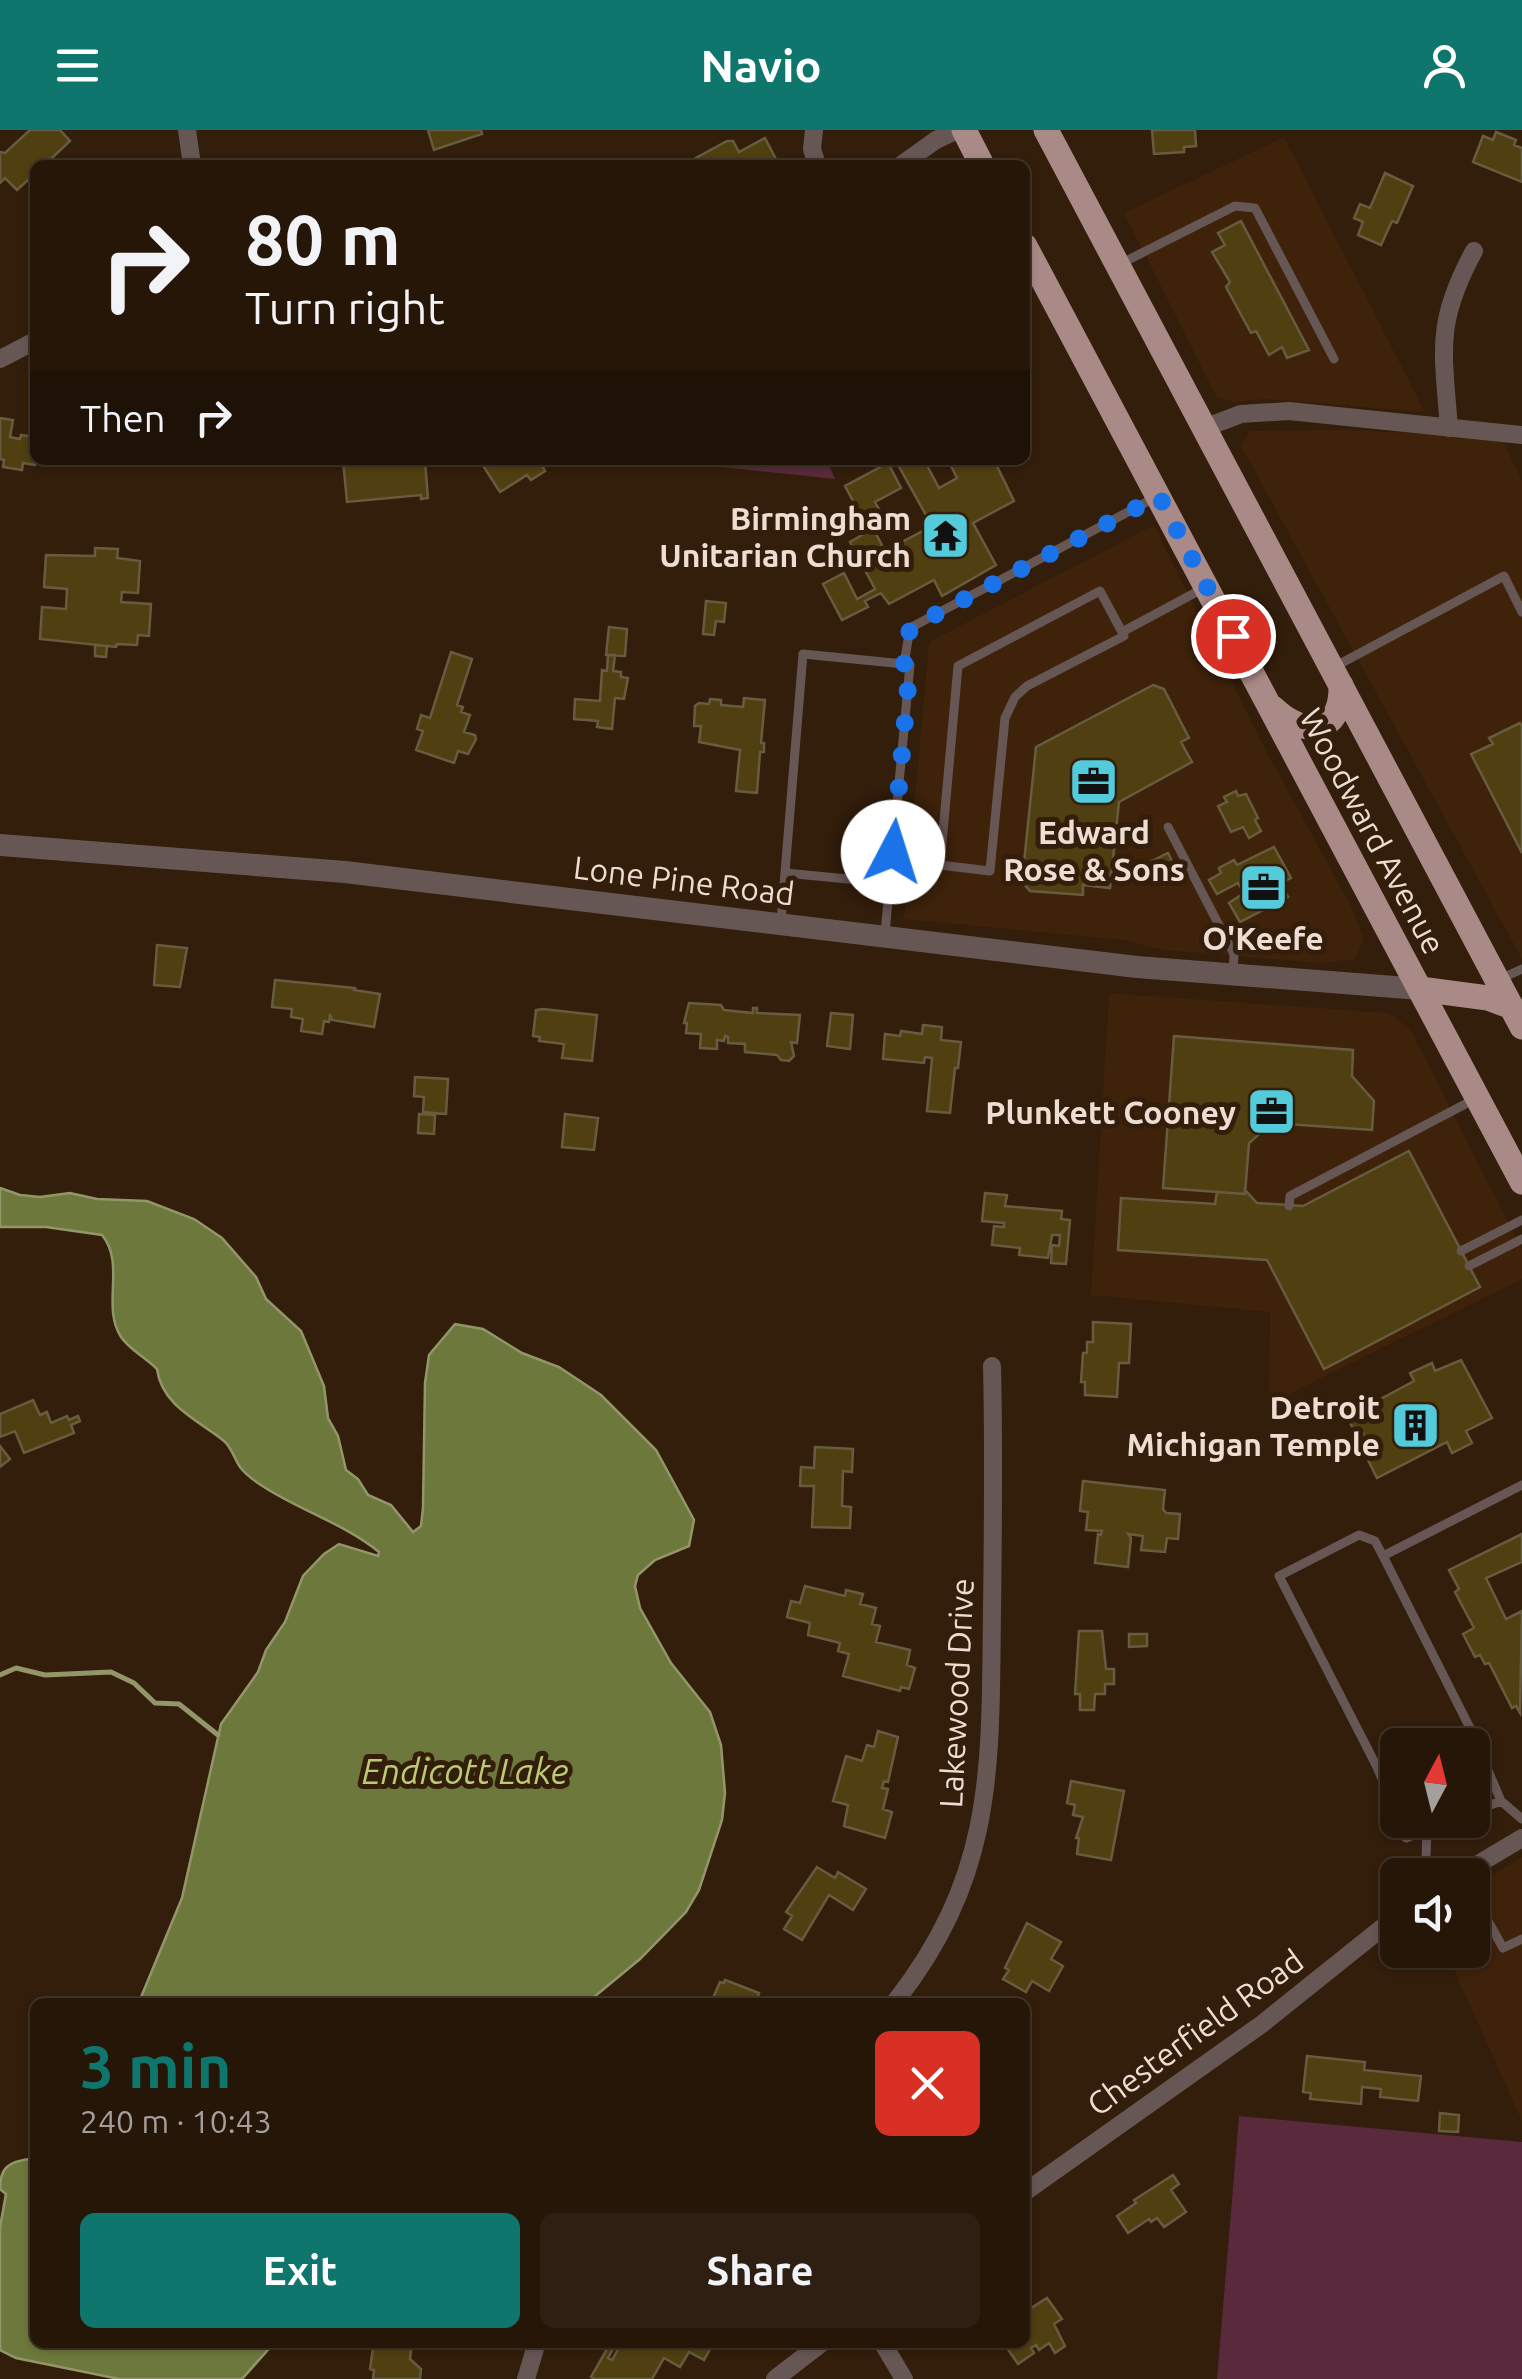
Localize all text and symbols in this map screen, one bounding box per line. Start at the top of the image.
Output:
icon: menu [50,38,105,93]
icon: person [1417,38,1472,93]
text: Navio [700,40,822,91]
icon: right [80,200,210,330]
text: 80 m [245,200,401,278]
text: Turn right [245,282,445,333]
icon: right [186,390,241,445]
text: Then [80,397,166,439]
place label: Birmingham Unitarian Church [659,500,911,573]
temple icon: Birmingham Unitarian Church [920,510,972,562]
pin [1191,594,1276,679]
icon: arrive [1206,609,1261,664]
street label: Woodward Avenue [1293,702,1453,960]
office icon: Edward Rose & Sons [1068,756,1120,808]
position arrow [841,800,945,904]
place label: Edward Rose & Sons [1003,814,1185,887]
street label: Lone Pine Road [572,849,796,911]
office icon: O'Keefe [1237,862,1289,914]
place label: O'Keefe [1202,920,1324,956]
office icon: Plunkett Cooney [1245,1086,1297,1138]
place label: Plunkett Cooney [985,1094,1236,1130]
place label: Detroit Michigan Temple [1126,1389,1380,1462]
building icon: Detroit Michigan Temple [1389,1399,1441,1451]
street label: Lakewood Drive [932,1577,980,1809]
north arrow [1380,1728,1490,1838]
map controls [1380,1728,1490,1968]
water label: Endicott Lake [362,1751,569,1791]
button: sound [1380,1858,1490,1968]
street label: Chesterfield Road [1080,1942,1310,2122]
button: close [875,2031,980,2136]
text: 3 min [80,2032,232,2099]
text: 240 m · 10:43 [80,2103,272,2139]
button: Exit [80,2213,520,2328]
button: Share [540,2213,980,2328]

